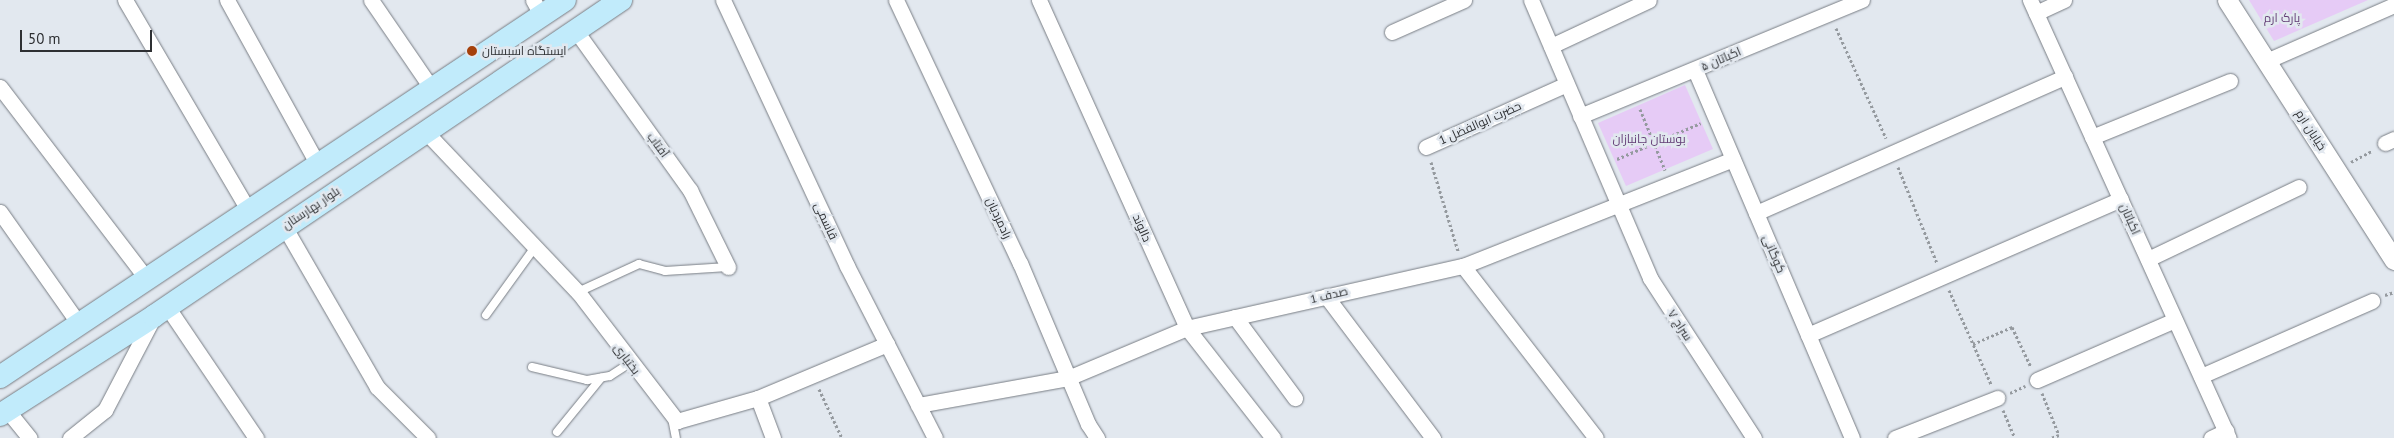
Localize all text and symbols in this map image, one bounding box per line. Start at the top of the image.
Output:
park label: پارک ارم [2264,11,2300,25]
scale bar [22,20,155,52]
text: 50 m [28,29,61,48]
place label: ایستگاه اسبستان [482,44,567,58]
street label: اکباتان ۵ [1699,44,1743,74]
marker: ایستگاه اسبستان [466,45,478,57]
street label: حضرت ابوالفضل 1 [1437,98,1523,148]
street label: خیابان ارم [2293,107,2329,153]
street label: آفتاب [644,130,672,160]
park label: بوستان جانبازان [1612,132,1686,146]
street label: بلوار بهارستان [280,184,342,232]
street label: رادمردیان [983,195,1015,241]
street label: قاسمی [811,200,841,242]
street label: اکباتان [2117,201,2143,237]
street label: دالوند [1130,212,1154,244]
street label: کوگانی [1760,233,1788,275]
street label: صدف 1 [1309,284,1349,306]
street label: سراج ۷ [1665,307,1695,343]
street label: بختیاری [611,341,643,377]

